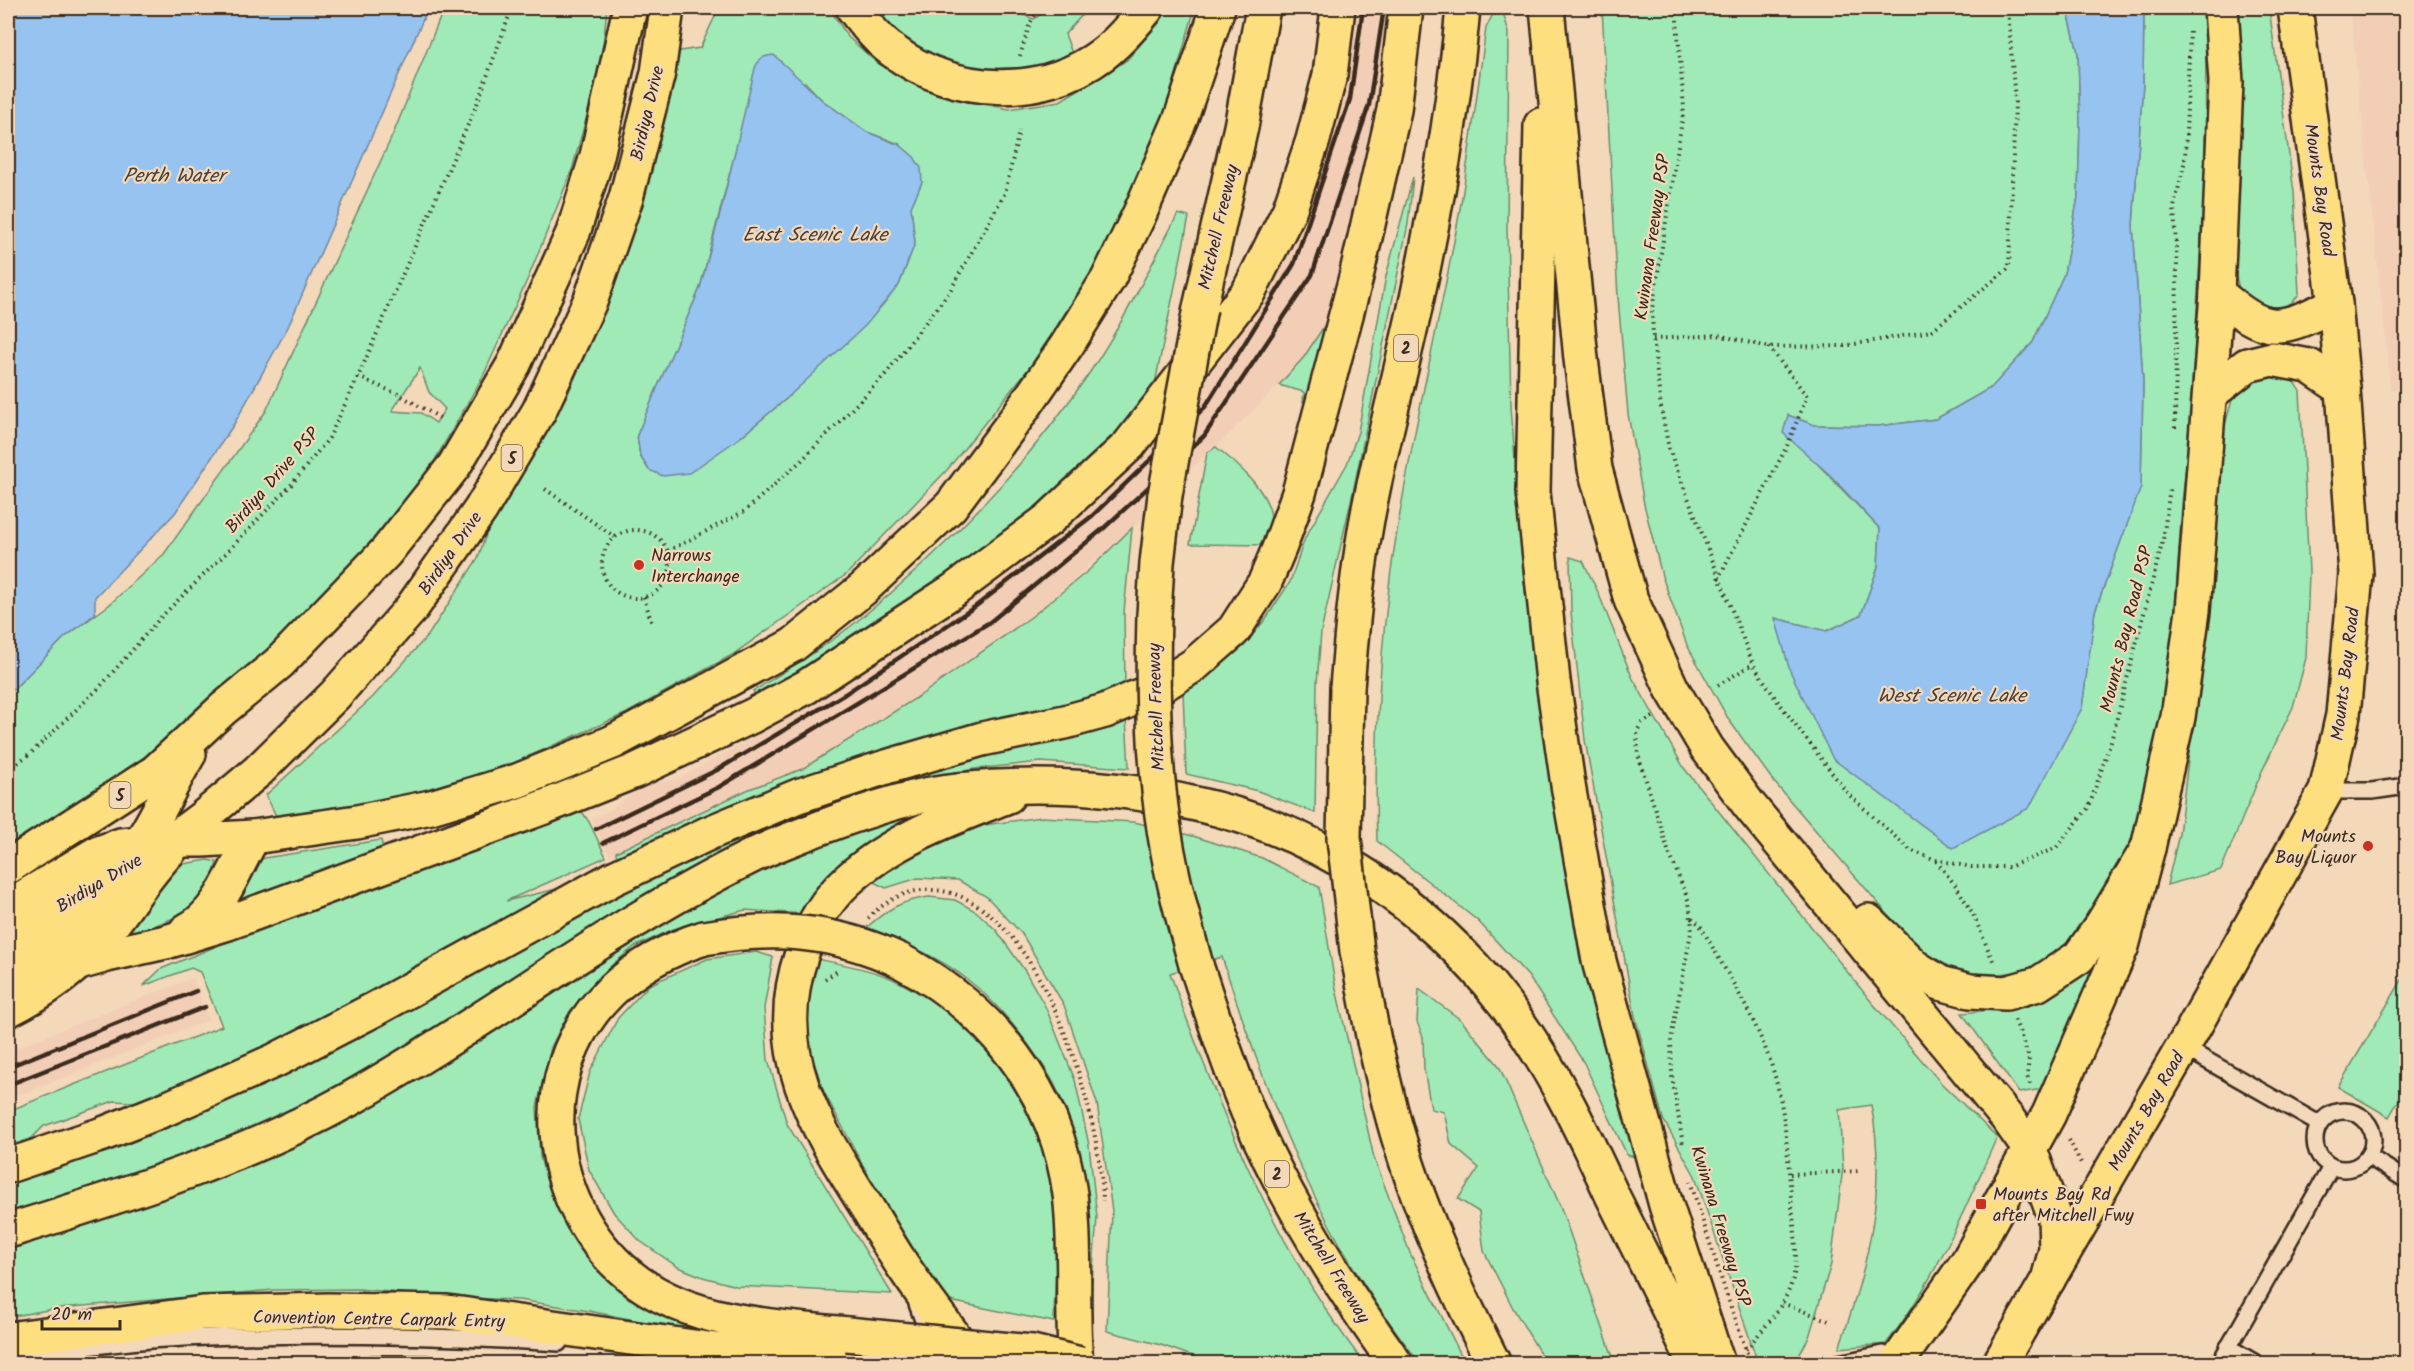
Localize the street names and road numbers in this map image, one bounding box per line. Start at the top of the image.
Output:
street label: Birdiya Drive [623,63,673,164]
street label: Mounts Bay Road [2295,122,2342,260]
street label: Kwinana Freeway PSP [1627,151,1680,322]
street label: Mitchell Freeway [1191,161,1248,293]
road number: 2 [1394,335,1418,361]
street label: Birdiya Drive PSP [219,420,328,541]
road number: 5 [502,445,522,471]
street label: Birdiya Drive [412,506,491,602]
street label: Mounts Bay Road PSP [2093,542,2162,716]
street label: Mounts Bay Road [2324,605,2369,743]
street label: Mitchell Freeway [1141,642,1174,771]
road number: 5 [110,782,130,808]
street label: Birdiya Drive [51,847,149,922]
street label: Mounts Bay Road [2101,1046,2194,1177]
street label: Kwinana Freeway PSP [1681,1142,1758,1312]
road number: 2 [1265,1161,1289,1187]
street label: Mitchell Freeway [1285,1206,1377,1330]
street label: Convention Centre Carpark Entry [253,1304,506,1337]

